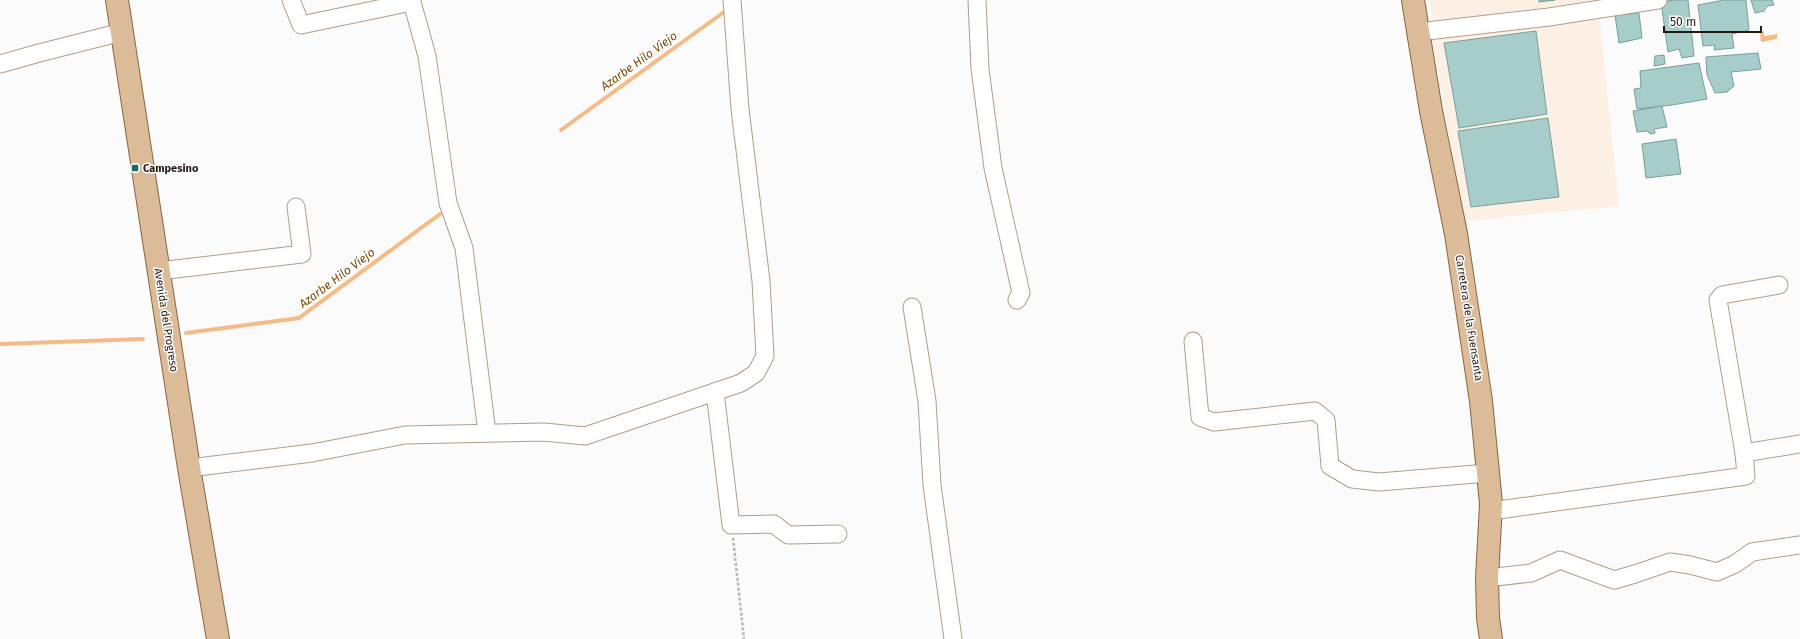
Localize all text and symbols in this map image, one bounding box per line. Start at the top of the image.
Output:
scale bar [1664,8,1761,34]
text: 50 m [1670,15,1696,29]
water label: Azarbe Hilo Viejo [597,29,680,94]
place label: Campesino [143,162,199,175]
marker: Campesino [130,163,140,173]
water label: Azarbe Hilo Viejo [296,245,378,312]
street label: Carretera de la Fuensanta [1453,254,1485,382]
street label: Avenida del Progreso [151,267,181,373]

